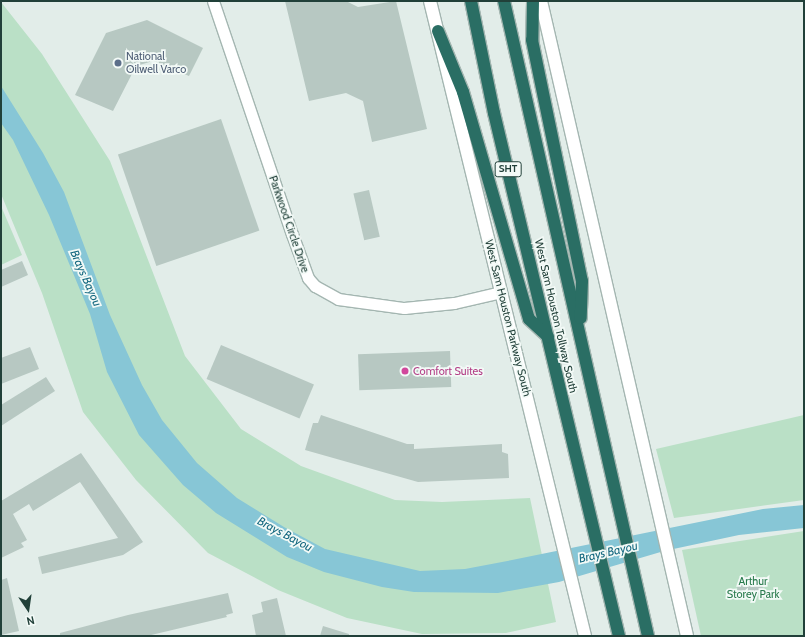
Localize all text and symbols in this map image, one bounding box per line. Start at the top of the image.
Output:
place label: National Oilwell Varco [126,50,186,76]
marker: National Oilwell Varco [113,58,123,68]
road number: SHT [494,161,522,177]
street label: Parkwood Circle Drive [266,174,312,274]
street label: West Sam Houston Parkway South [482,238,534,398]
street label: West Sam Houston Tollway South [532,238,580,394]
water label: Brays Bayou [67,248,105,308]
place label: Comfort Suites [413,364,483,378]
marker: Comfort Suites [400,366,410,376]
water label: Brays Bayou [255,514,315,554]
water label: Brays Bayou [577,538,639,566]
park label: Arthur Storey Park [727,575,779,601]
north arrow [8,589,48,629]
text: N [25,613,36,628]

